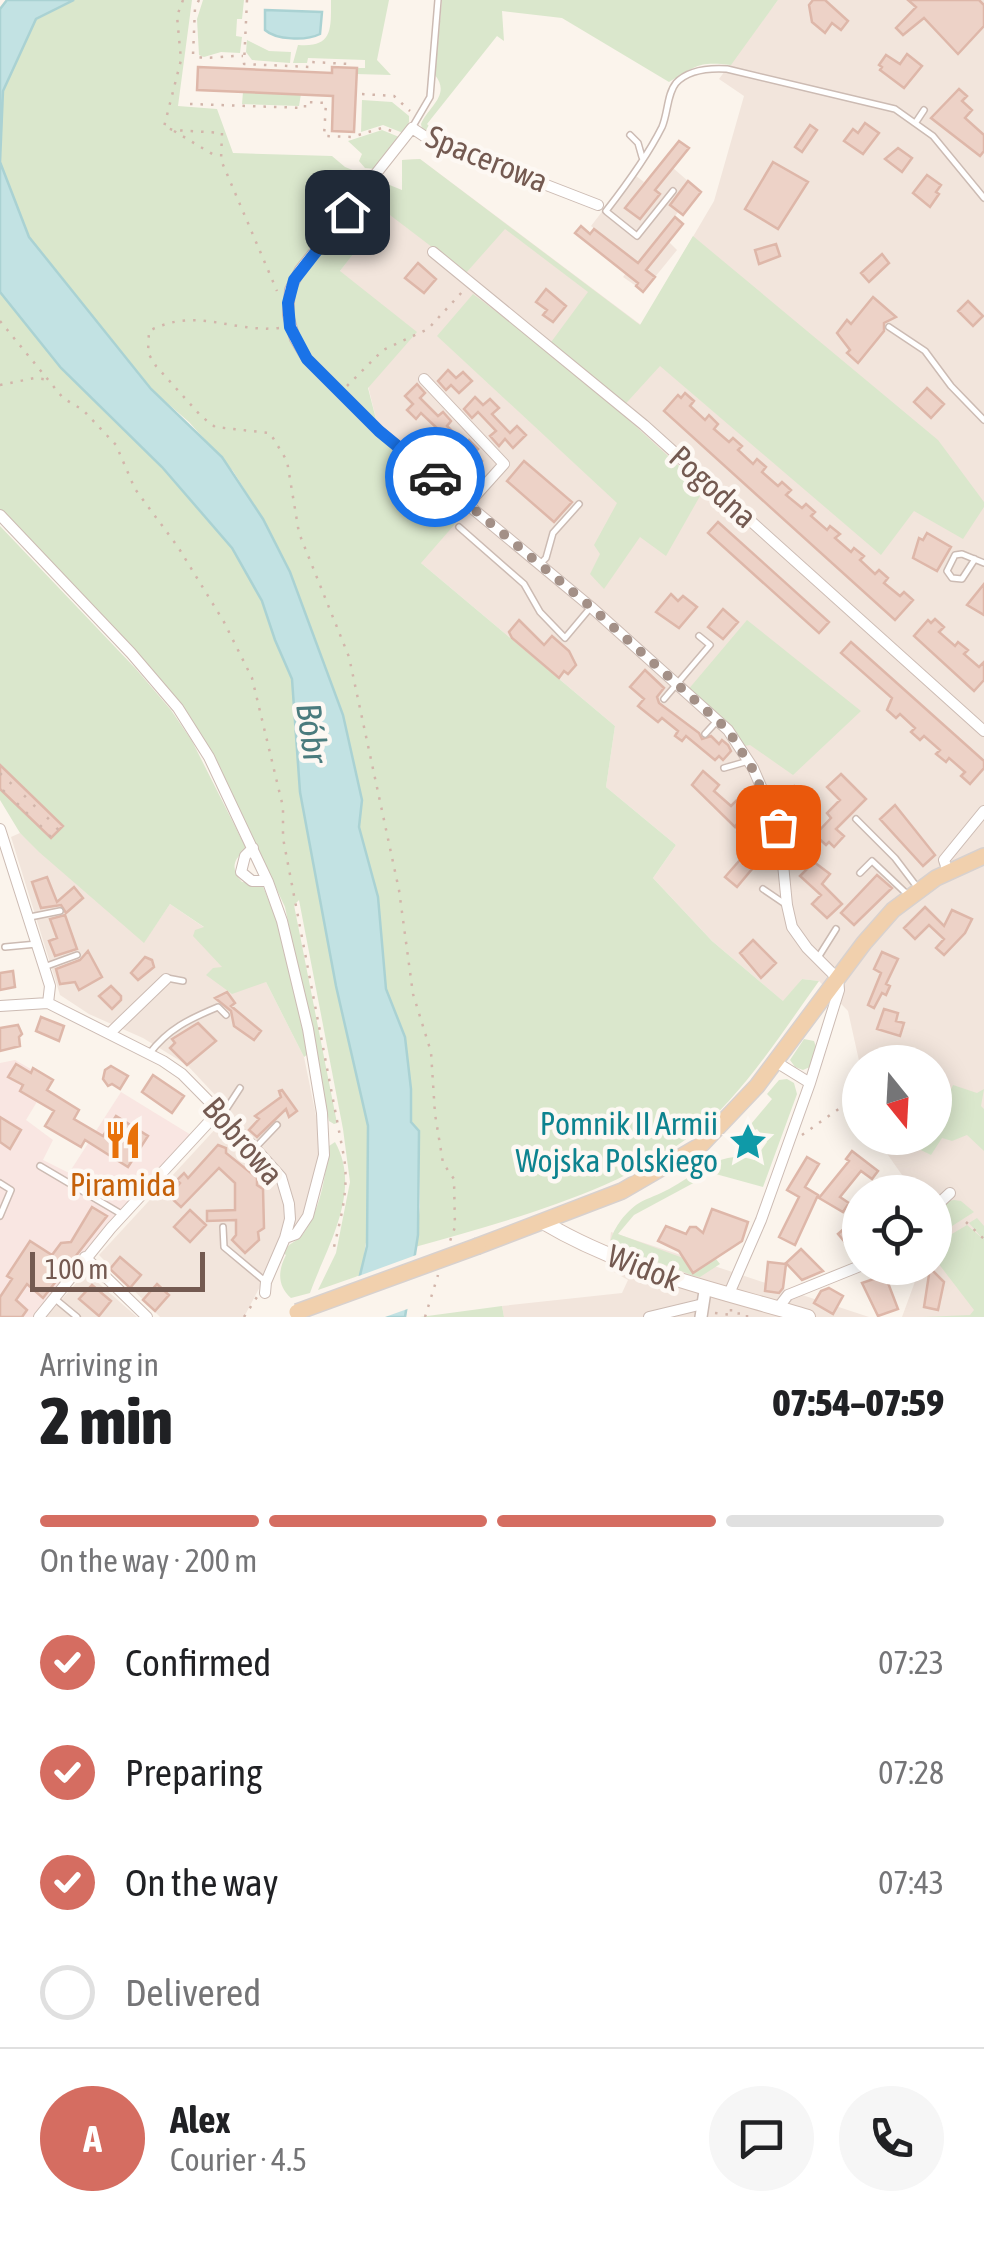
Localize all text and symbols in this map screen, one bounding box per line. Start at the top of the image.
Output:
street label: Spacerowa [421,117,553,200]
pin [305,170,390,255]
icon: home [320,185,375,240]
courier [385,427,485,527]
street label: Pogodna [662,438,764,535]
icon: car [408,450,463,505]
water label: Bóbr [289,700,337,767]
pin [736,785,821,870]
icon: bag [751,800,806,855]
north arrow [842,1045,952,1155]
map controls [842,1045,952,1285]
street label: Bobrowa [196,1090,291,1192]
place label: Pomnik II Armii Wojska Polskiego [515,1105,718,1179]
restaurant icon: Piramida [102,1119,144,1161]
place icon: Pomnik II Armii Wojska Polskiego [727,1121,769,1163]
place label: Piramida [70,1166,176,1203]
button: locate [842,1175,952,1285]
street label: Widok [603,1237,686,1298]
scale bar [30,1247,205,1292]
text: 100 m [45,1253,108,1285]
text: Arriving in [40,1346,159,1383]
text: 07:54–07:59 [772,1381,944,1424]
text: 2 min [40,1383,173,1458]
text: On the way · 200 m [40,1542,257,1579]
icon: check [40,1635,95,1690]
text: Confirmed [125,1641,271,1684]
text: 07:23 [878,1644,944,1681]
icon: check [40,1745,95,1800]
text: Preparing [125,1751,263,1794]
text: 07:28 [878,1754,944,1791]
icon: check [40,1855,95,1910]
text: On the way [125,1861,278,1904]
text: 07:43 [878,1864,944,1901]
text: Delivered [125,1971,261,2014]
button: chat [709,2086,814,2191]
button: phone [839,2086,944,2191]
text: Alex [170,2098,231,2141]
text: A [83,2117,102,2160]
text: Courier · 4.5 [170,2141,307,2178]

